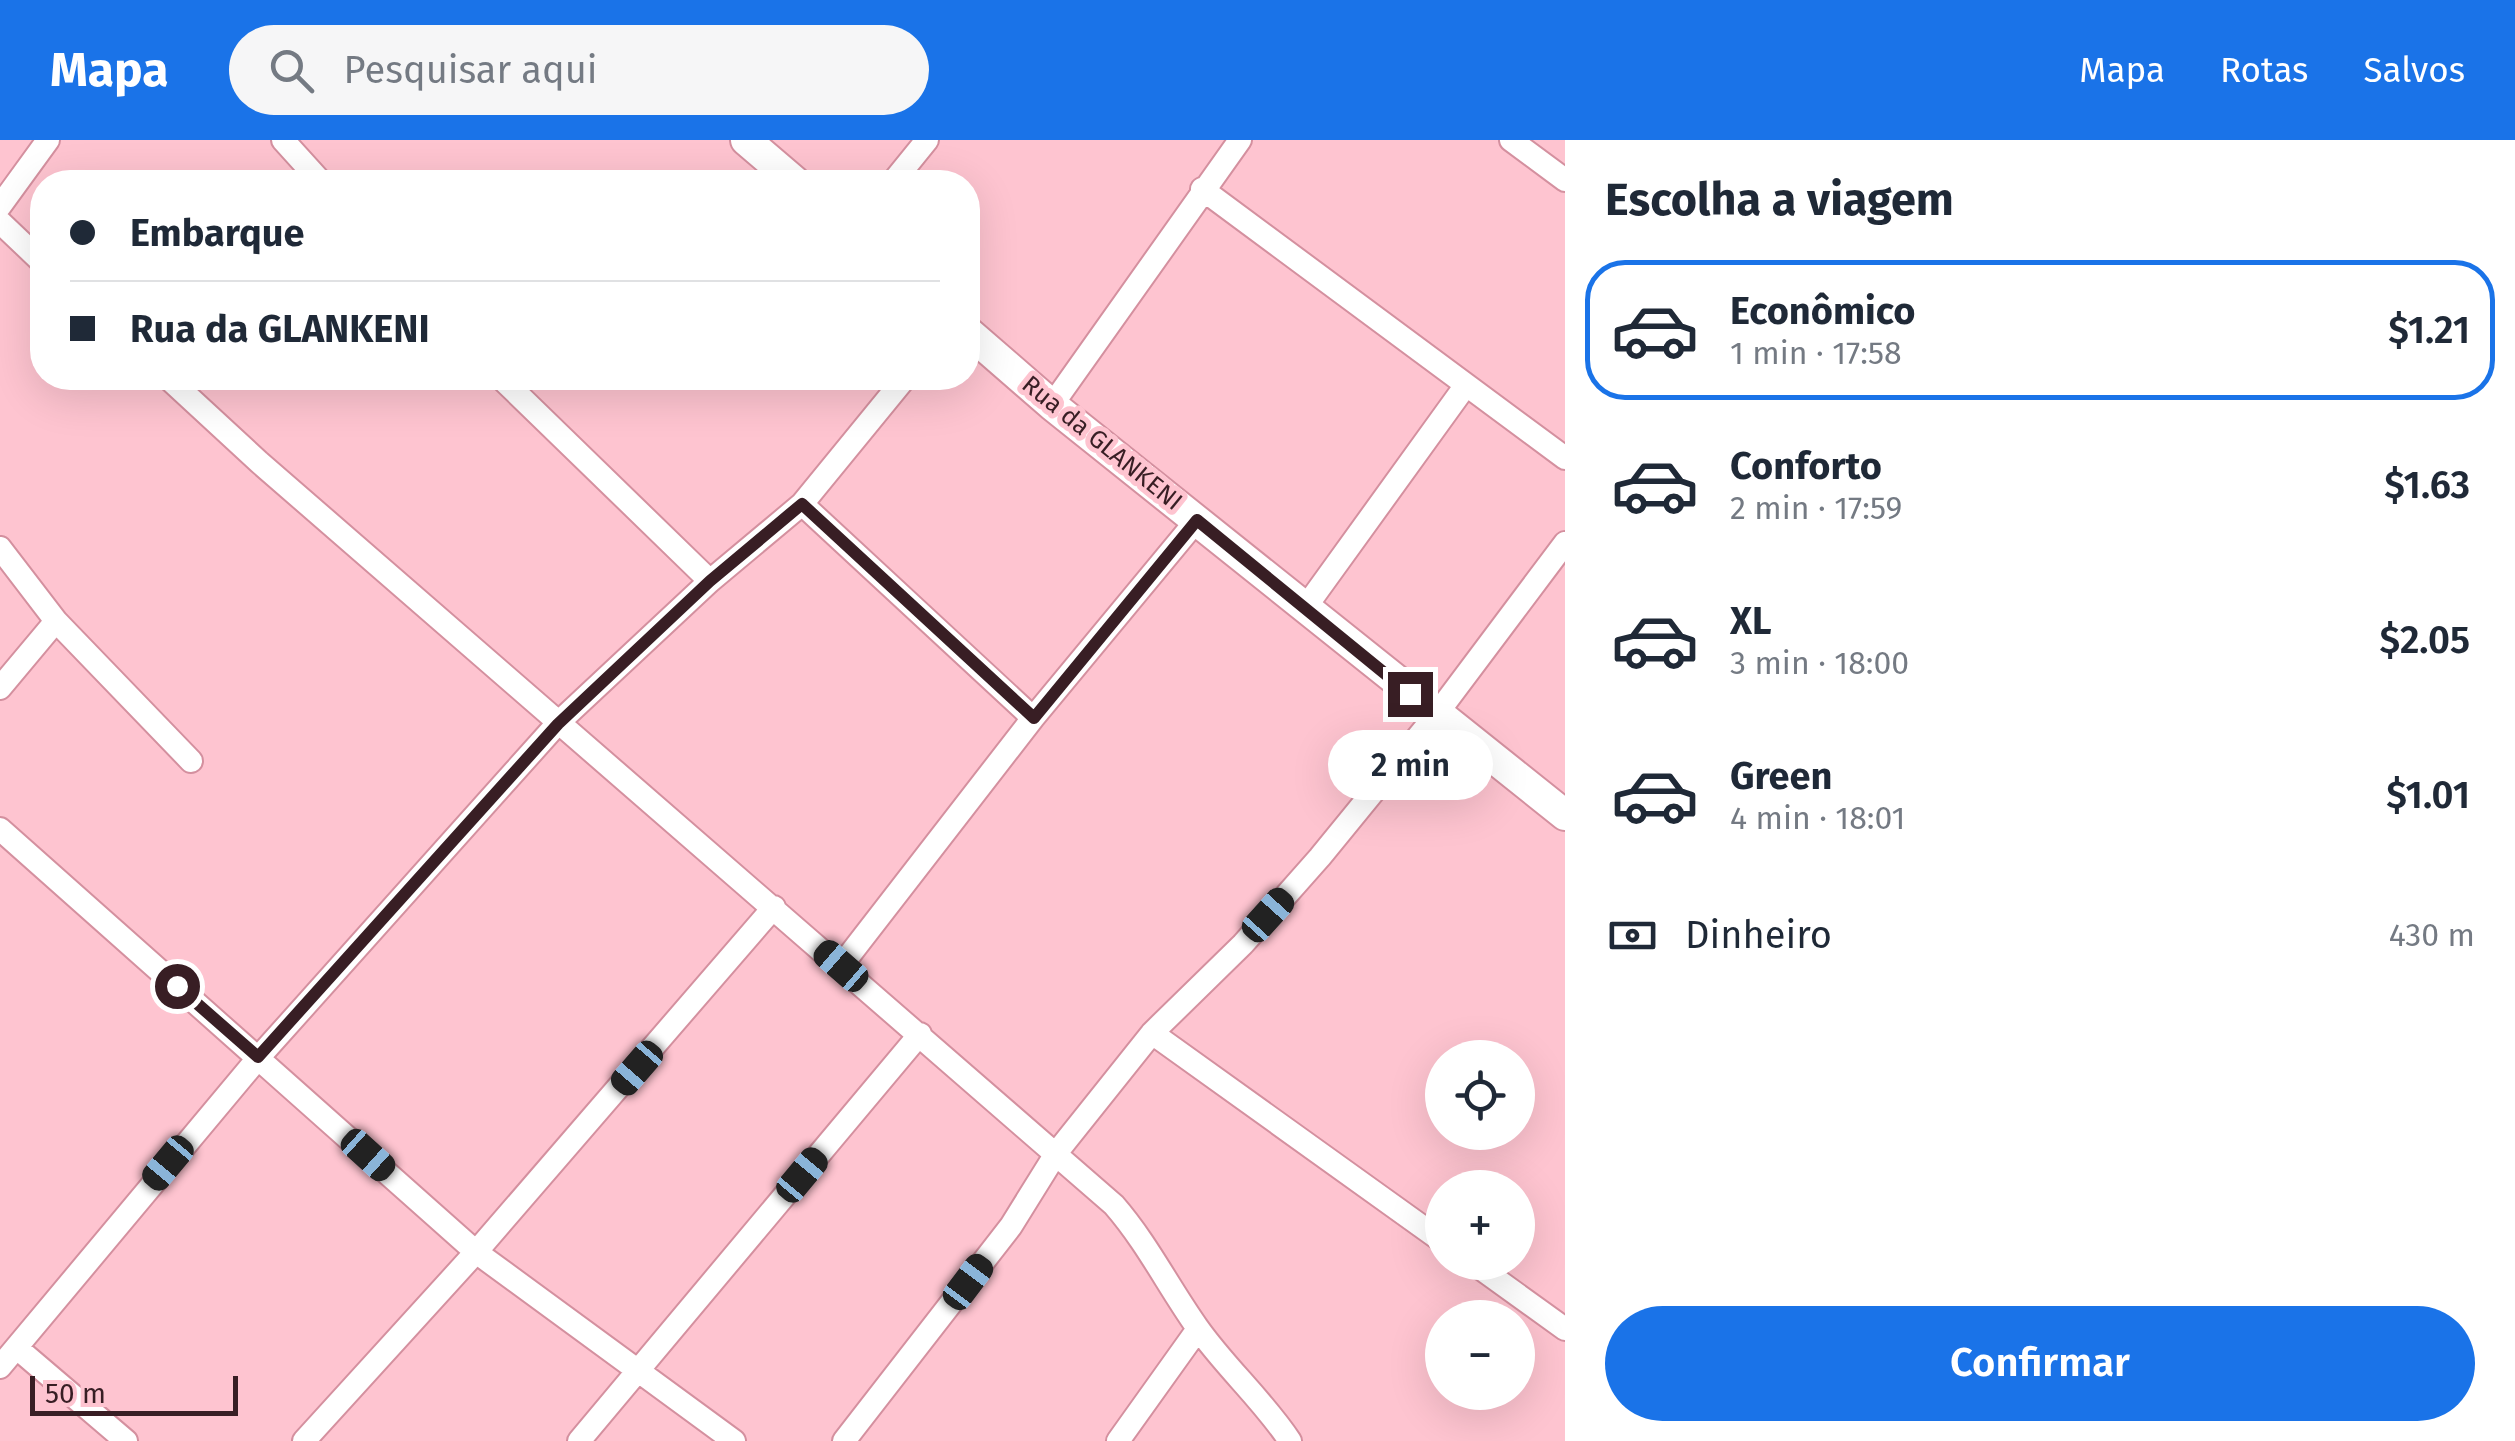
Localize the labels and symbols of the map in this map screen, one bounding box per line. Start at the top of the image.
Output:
street label: Rua da GLANKENI [1016,369,1188,517]
route end [1388,672,1433,717]
callout: 2 min [1328,729,1492,799]
car [1237,883,1299,947]
car [809,935,873,997]
route start [155,964,200,1009]
car [606,1036,668,1100]
car [336,1124,400,1186]
car [137,1130,199,1196]
car [771,1142,833,1208]
car [938,1249,998,1315]
scale bar [30,1371,238,1416]

